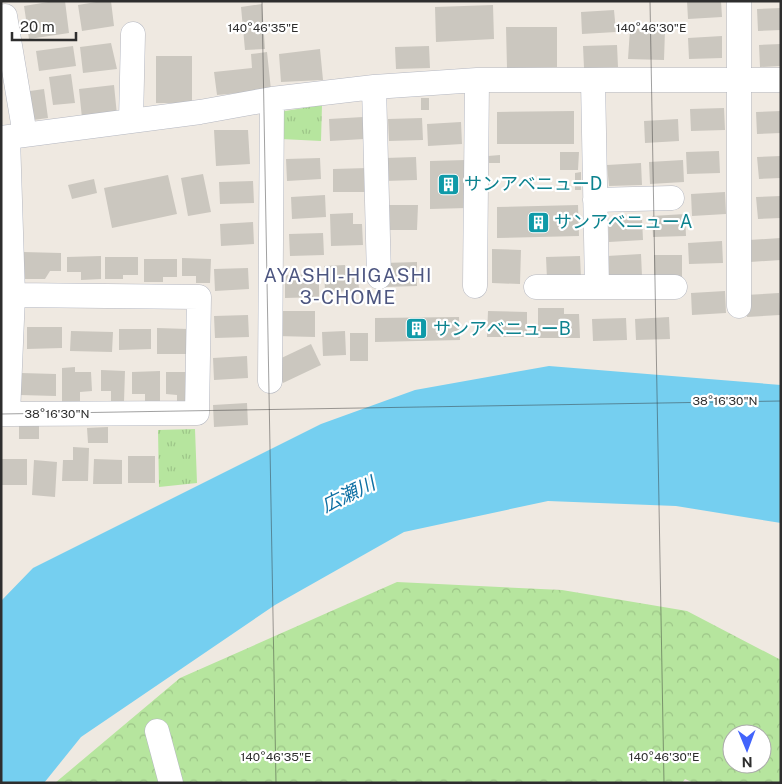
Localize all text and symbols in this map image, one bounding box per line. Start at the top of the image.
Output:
scale bar [12,10,76,42]
text: 20 m [20,18,55,35]
text: 140°46'35"E [227,21,299,35]
text: 140°46'30"E [616,21,686,35]
building icon: サンアベニューD [436,172,460,196]
place label: サンアベニューD [464,173,602,194]
building icon: サンアベニューA [526,210,550,234]
place label: サンアベニューA [554,211,693,232]
district label: AYASHI-HIGASHI 3-CHOME [264,264,432,308]
building icon: サンアベニューB [405,317,429,341]
place label: サンアベニューB [433,318,571,339]
text: 38°16'30"N [692,394,758,408]
text: 38°16'30"N [24,407,90,421]
water label: 広瀬川 [318,471,380,516]
north arrow [722,724,772,774]
text: 140°46'35"E [240,750,312,764]
text: 140°46'30"E [629,750,699,764]
text: N [742,754,753,770]

